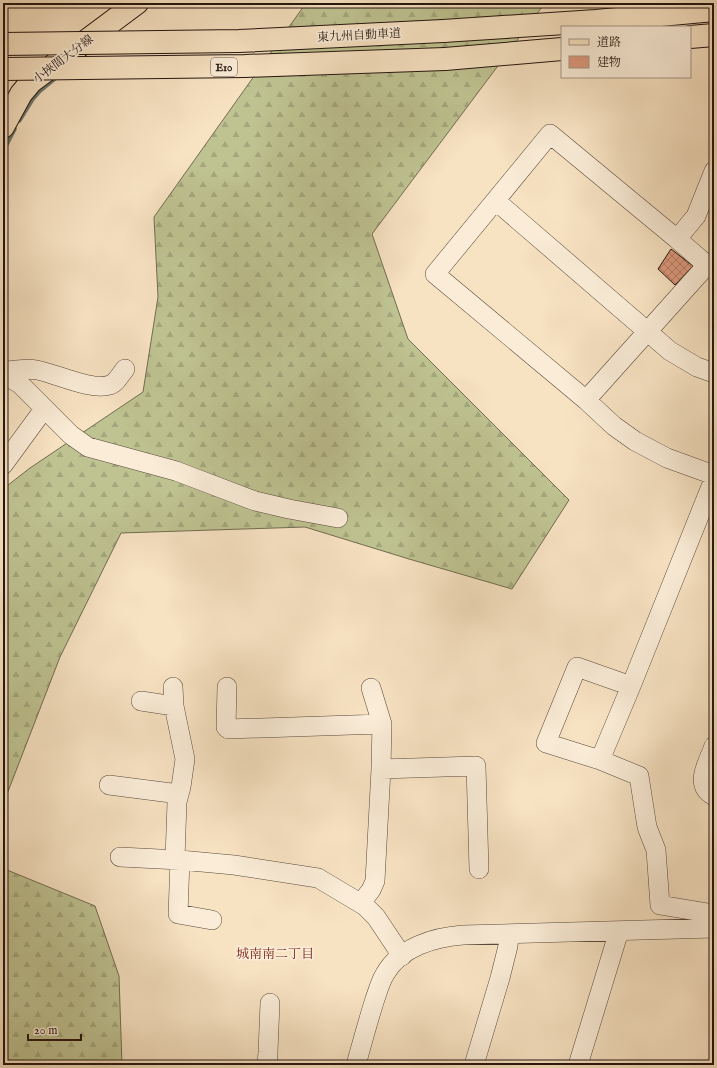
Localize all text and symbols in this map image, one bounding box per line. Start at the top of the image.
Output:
street label: 東九州自動車道 [317,26,401,45]
legend [561,26,691,78]
street label: 小挾間大分線 [30,32,97,87]
text: 道路 [597,35,621,50]
text: 建物 [597,55,621,70]
road number: E10 [211,58,237,76]
district label: 城南南二丁目 [236,946,314,963]
scale bar [28,1016,81,1042]
text: 20 m [34,1023,57,1038]

